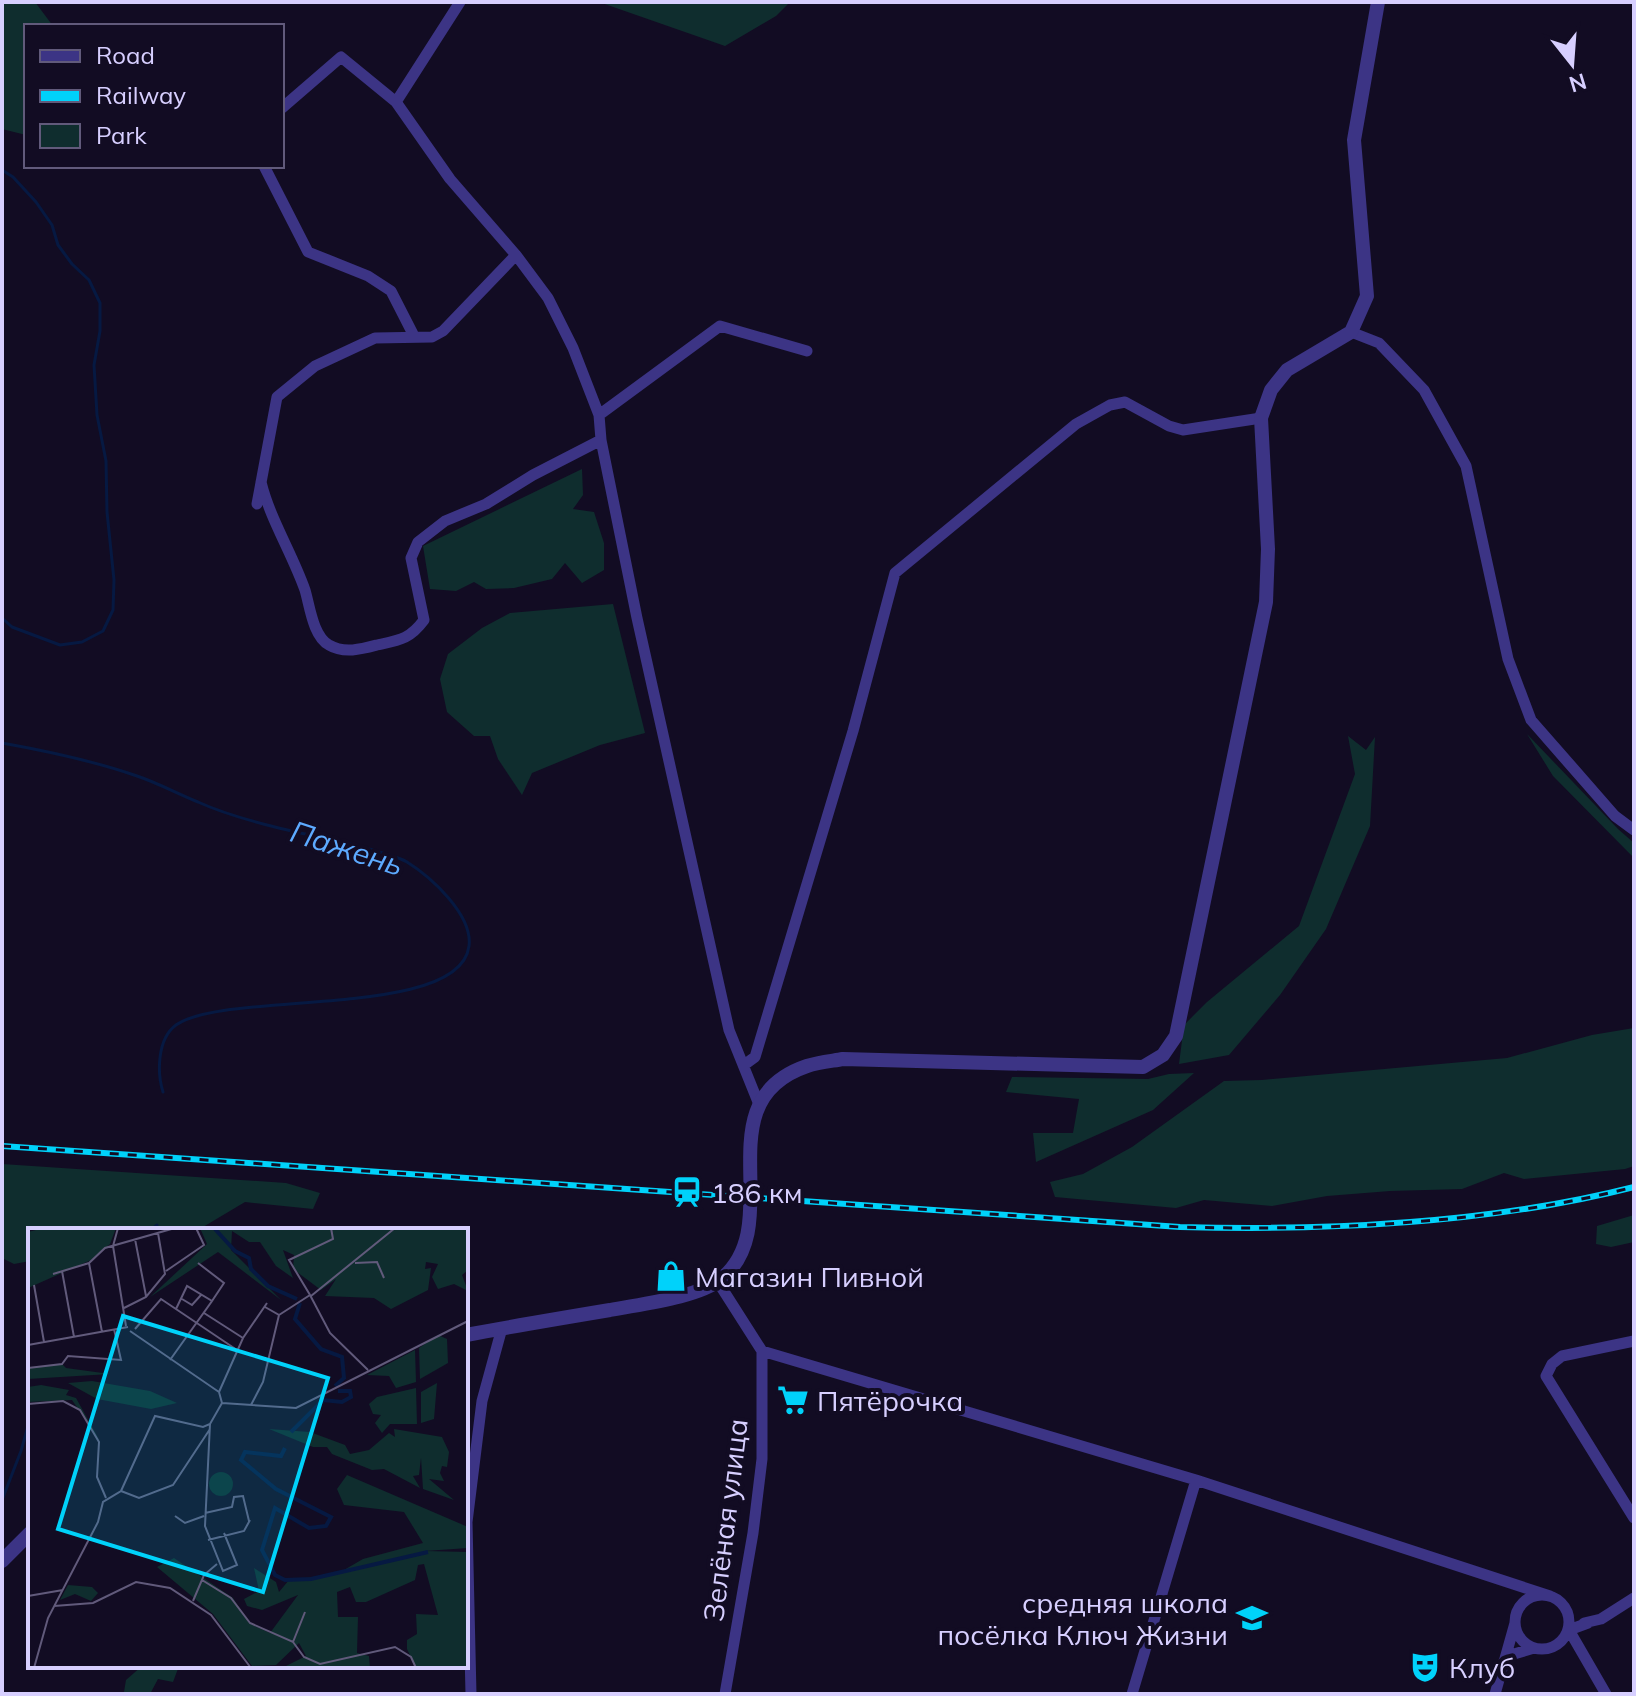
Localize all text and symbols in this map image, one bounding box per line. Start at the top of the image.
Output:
legend [24,24,284,168]
north arrow [1532,24,1612,104]
text: Road [96,40,155,70]
text: N [1566,67,1590,99]
text: Railway [96,80,186,110]
text: Park [96,120,147,150]
water label: Пажень [286,812,408,884]
station icon: 186 км [670,1175,704,1209]
place label: 186 км [711,1175,803,1210]
inset map [28,1228,468,1668]
shop icon: Магазин Пивной [654,1259,688,1293]
place label: Магазин Пивной [695,1259,924,1294]
supermarket icon: Пятёрочка [776,1383,810,1417]
place label: Пятёрочка [817,1383,963,1418]
street label: Зелёная улица [695,1417,755,1623]
place label: средняя школа посёлка Ключ Жизни [937,1585,1228,1652]
school or university icon: средняя школа посёлка Ключ Жизни [1235,1601,1269,1635]
theatre icon: Клуб [1408,1650,1442,1684]
place label: Клуб [1449,1650,1515,1685]

